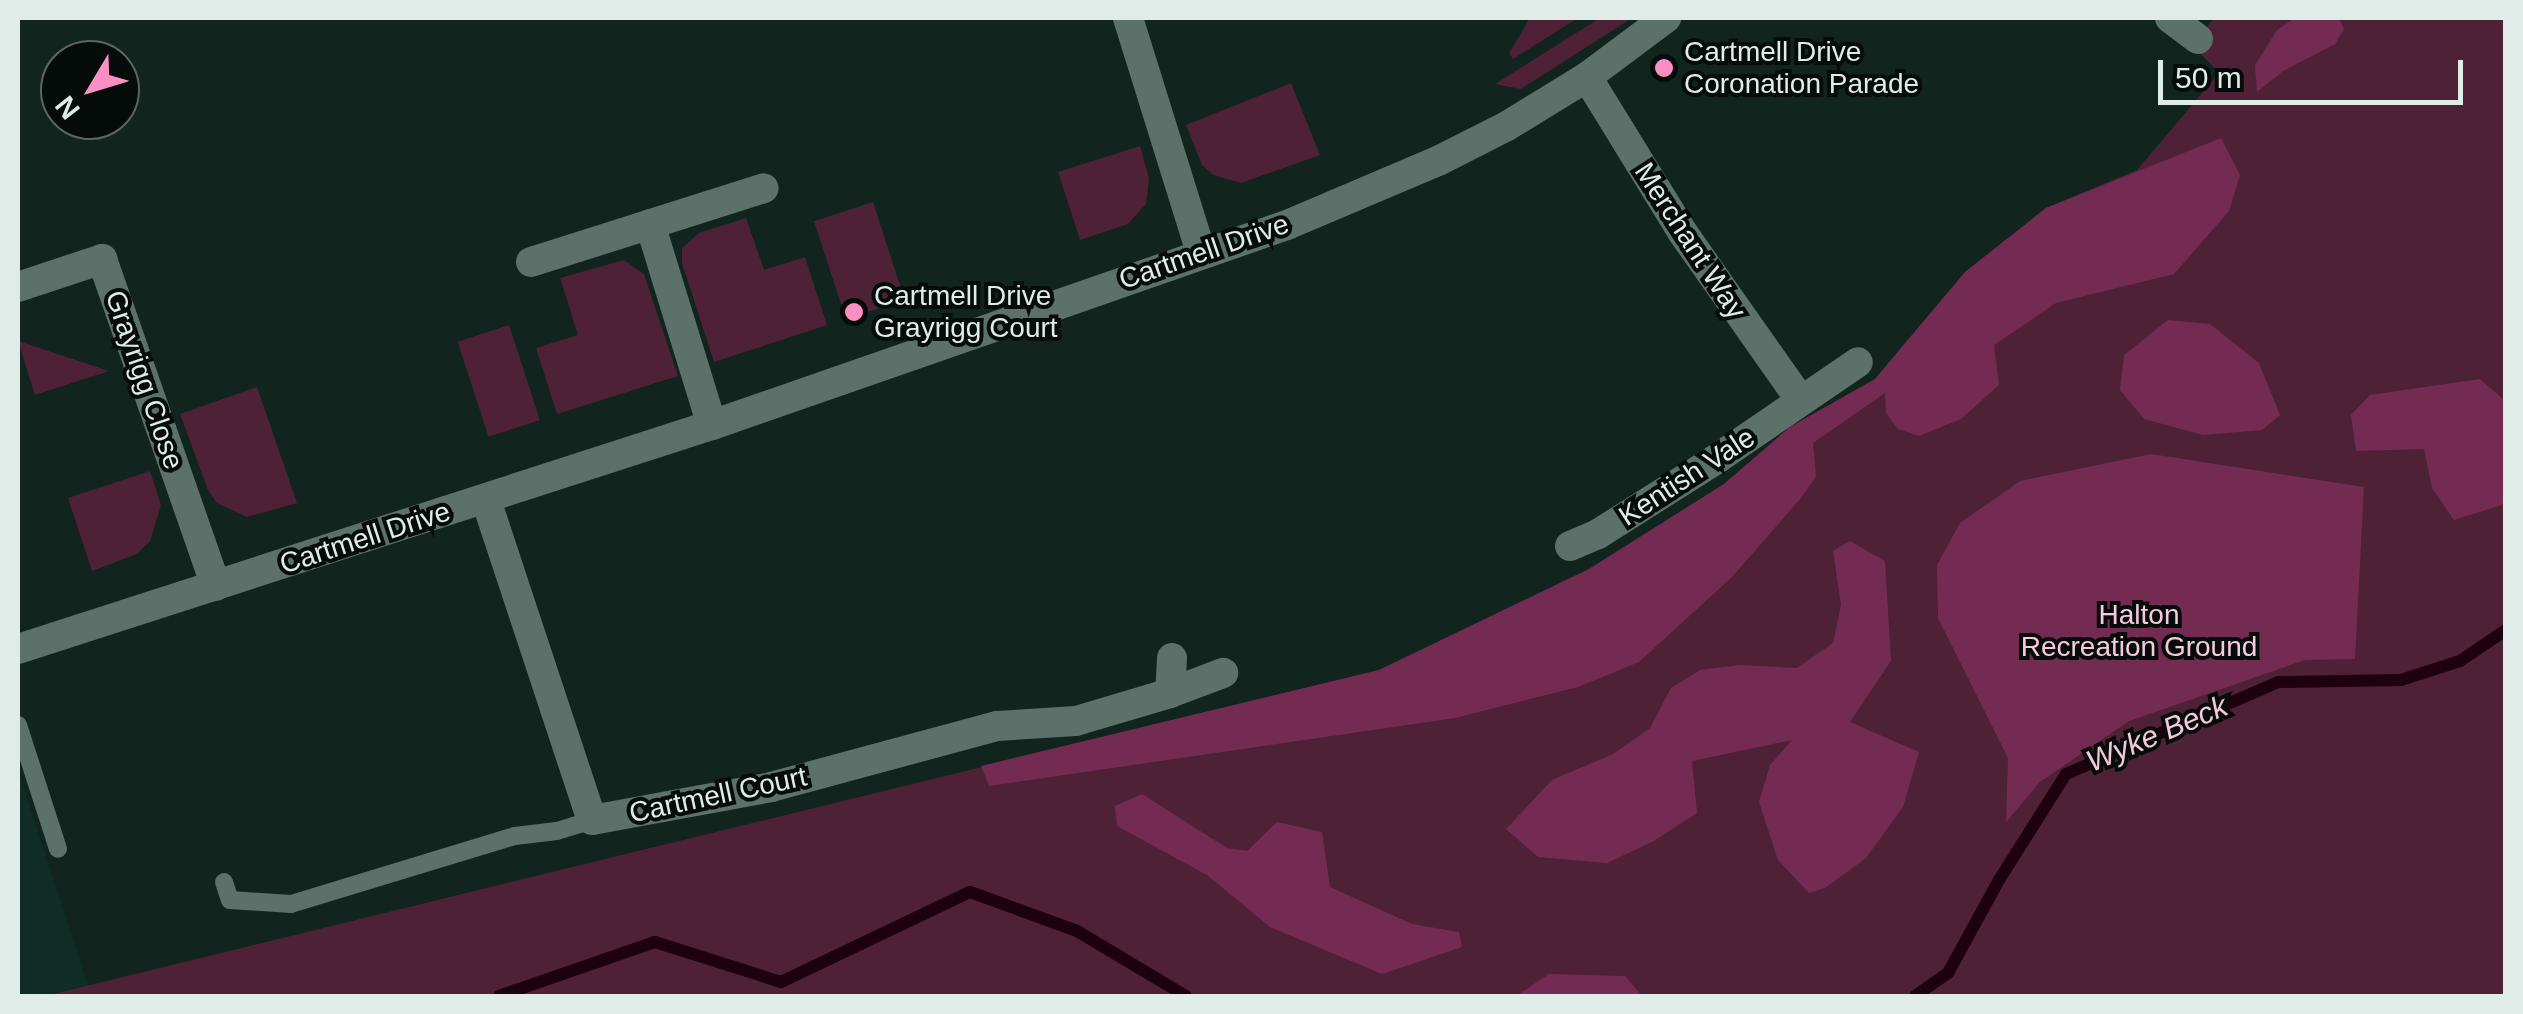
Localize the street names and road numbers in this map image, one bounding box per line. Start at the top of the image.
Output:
street label: Merchant Way [1627,157,1753,325]
street label: Cartmell Drive [1115,207,1293,297]
street label: Grayrigg Close [98,286,190,474]
street label: Kentish Vale [1613,421,1761,533]
street label: Cartmell Drive [275,495,455,581]
street label: Cartmell Court [626,760,810,830]

